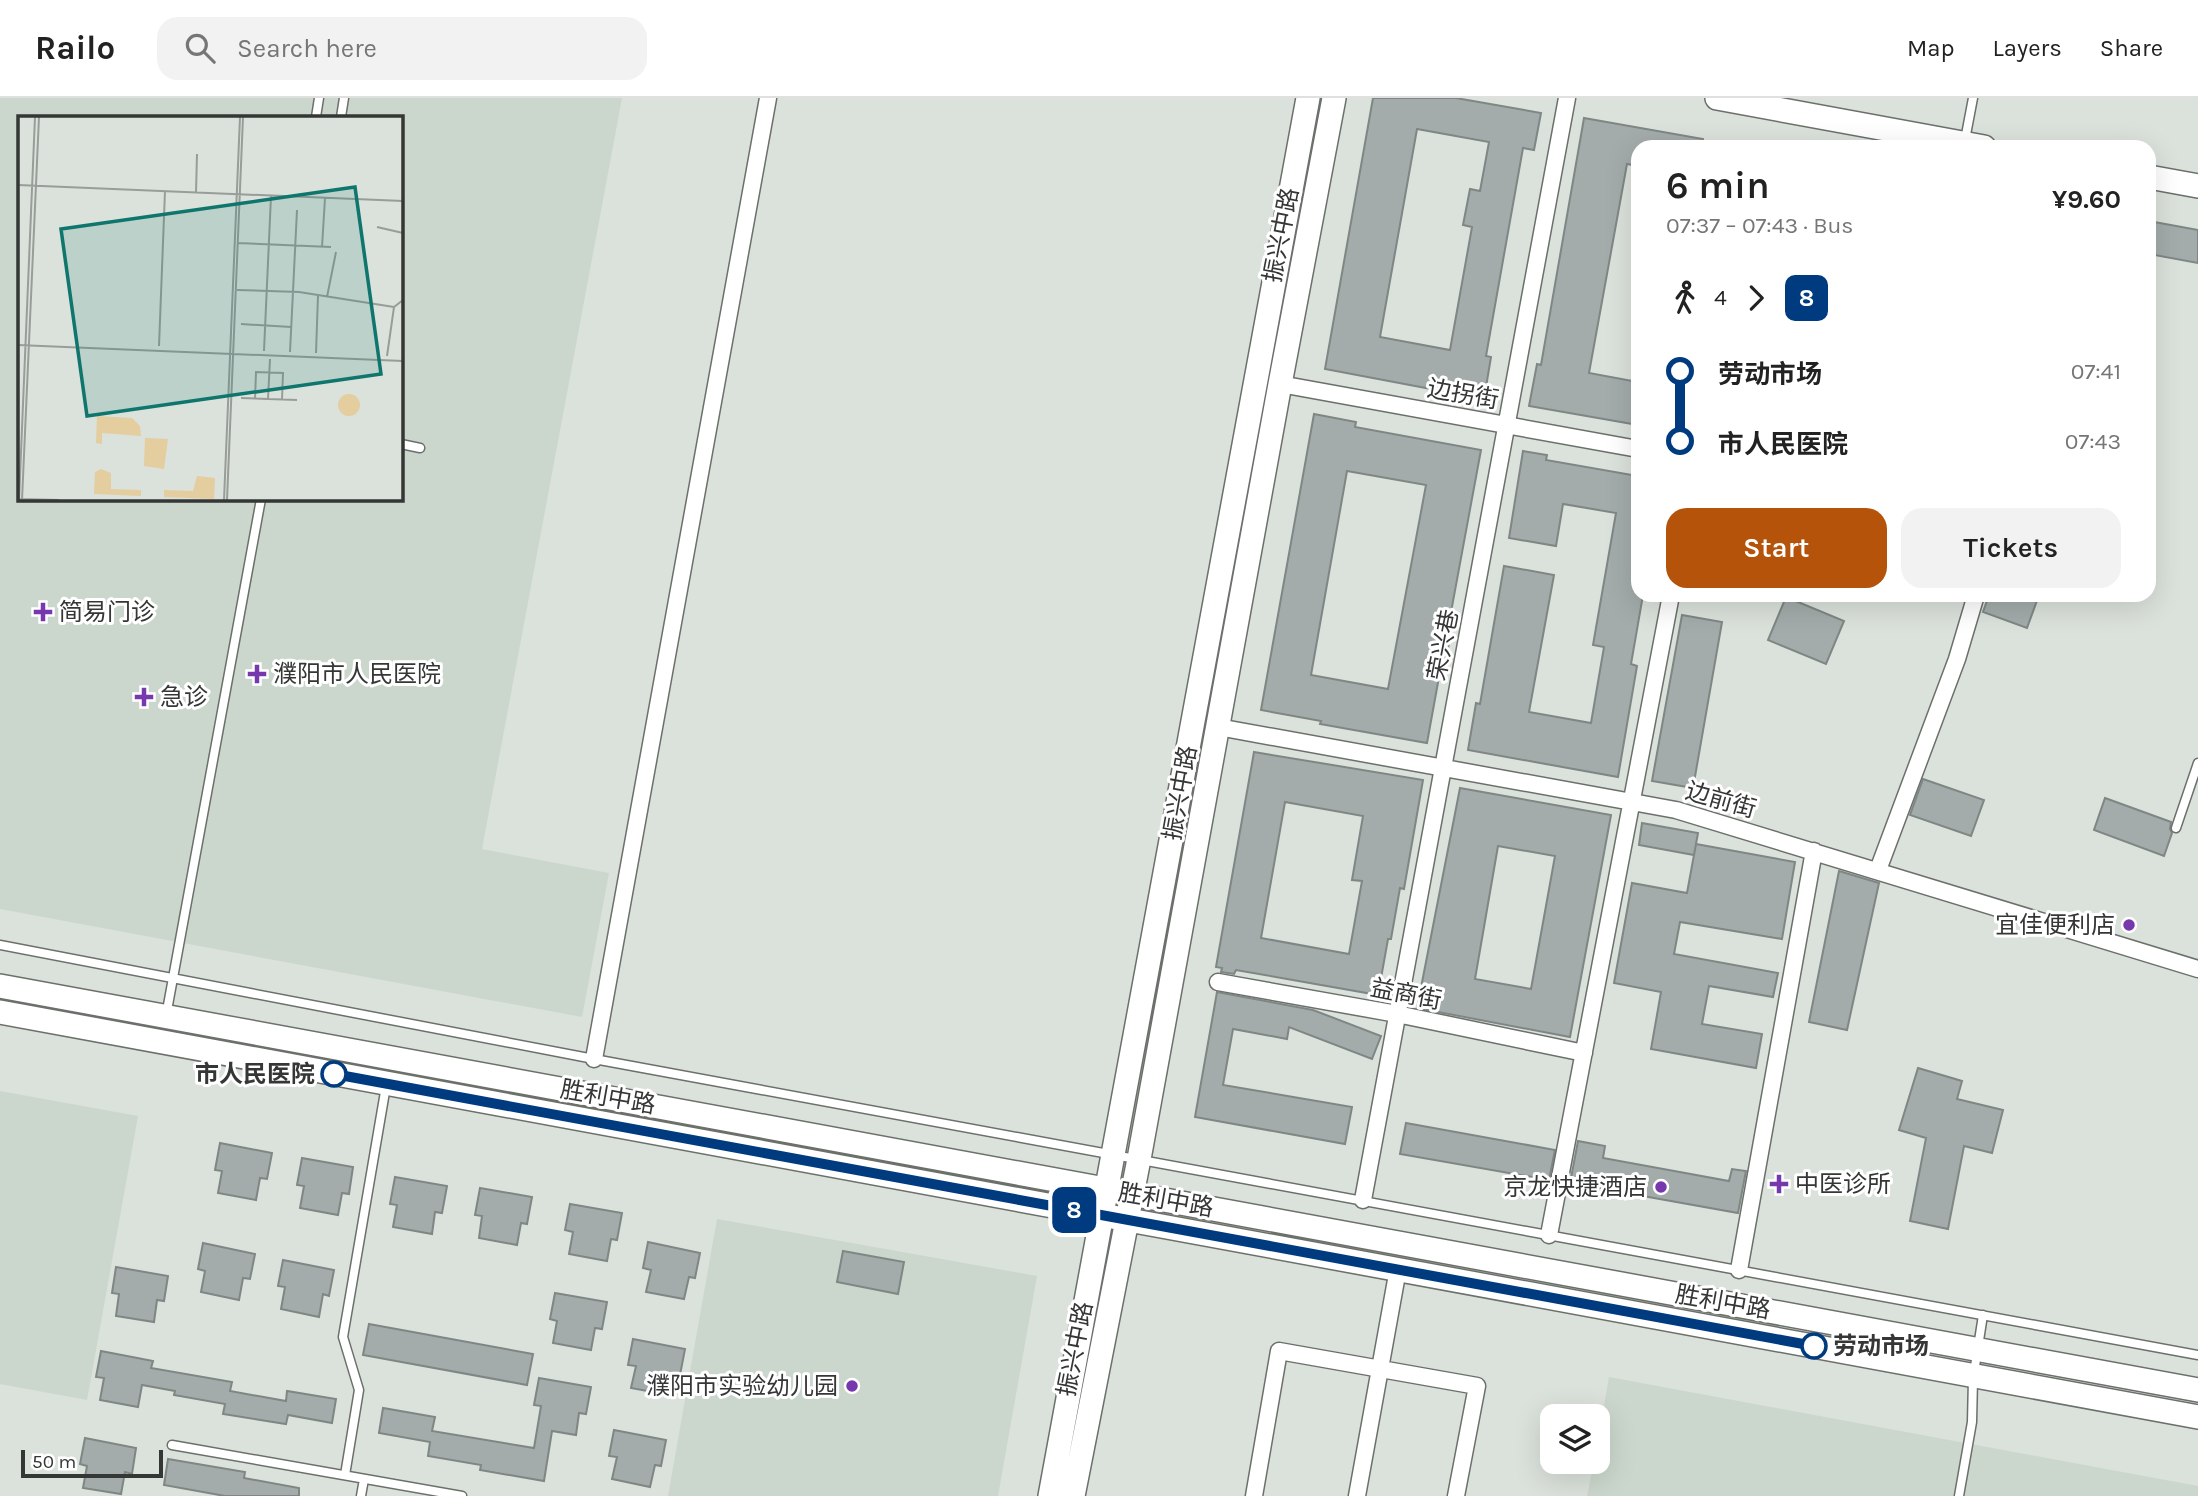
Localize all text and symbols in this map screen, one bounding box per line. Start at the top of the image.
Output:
search box [157,17,647,80]
text: Railo [35,29,115,67]
icon: search [181,29,219,67]
text: Search here [237,33,377,64]
text: Map [1907,34,1955,62]
text: Layers [1993,34,2062,62]
text: Share [2100,34,2163,62]
inset map [18,116,402,500]
text: 6 min [1666,163,1770,208]
text: ¥9.60 [2052,184,2121,215]
street label: 振兴中路 [1258,185,1304,285]
text: 07:37 – 07:43 · Bus [1666,212,1853,239]
icon: walk [1666,279,1704,317]
icon: forward [1737,279,1775,317]
text: 4 [1714,284,1727,311]
text: 8 [1799,284,1814,312]
text: 07:41 [2071,358,2121,385]
text: 劳动市场 [1718,359,1822,390]
street label: 边拐街 [1425,374,1501,414]
text: 07:43 [2065,428,2121,455]
text: 市人民医院 [1718,429,1848,460]
button: Start [1666,508,1887,588]
button: Tickets [1901,508,2121,588]
place label: 简易门诊 [59,598,155,626]
marker: 简易门诊 [33,602,53,622]
street label: 荣兴巷 [1422,607,1464,683]
place label: 濮阳市人民医院 [273,660,441,688]
marker: 濮阳市人民医院 [247,664,267,684]
place label: 急诊 [160,683,208,711]
marker: 急诊 [134,687,154,707]
street label: 振兴中路 [1158,743,1202,843]
street label: 边前街 [1683,777,1759,823]
place label: 宜佳便利店 [1995,911,2115,939]
marker: 宜佳便利店 [2121,917,2137,933]
street label: 益商街 [1368,973,1444,1015]
place label: 市人民医院 [195,1060,315,1088]
marker: 市人民医院 [321,1061,347,1087]
street label: 胜利中路 [558,1075,658,1119]
place label: 中医诊所 [1795,1170,1891,1198]
place label: 京龙快捷酒店 [1503,1173,1647,1201]
marker: 中医诊所 [1769,1174,1789,1194]
street label: 胜利中路 [1116,1178,1216,1222]
marker: 京龙快捷酒店 [1653,1179,1669,1195]
line badge: 8 [1051,1187,1097,1233]
text: 8 [1066,1196,1082,1224]
street label: 胜利中路 [1673,1280,1773,1324]
street label: 振兴中路 [1052,1299,1098,1399]
place label: 劳动市场 [1833,1332,1929,1360]
marker: 劳动市场 [1801,1333,1827,1359]
place label: 濮阳市实验幼儿园 [646,1372,838,1400]
marker: 濮阳市实验幼儿园 [844,1378,860,1394]
map controls [1540,1404,1610,1474]
button: layers [1540,1404,1610,1474]
scale bar [21,1447,163,1479]
text: 50 m [32,1451,76,1473]

